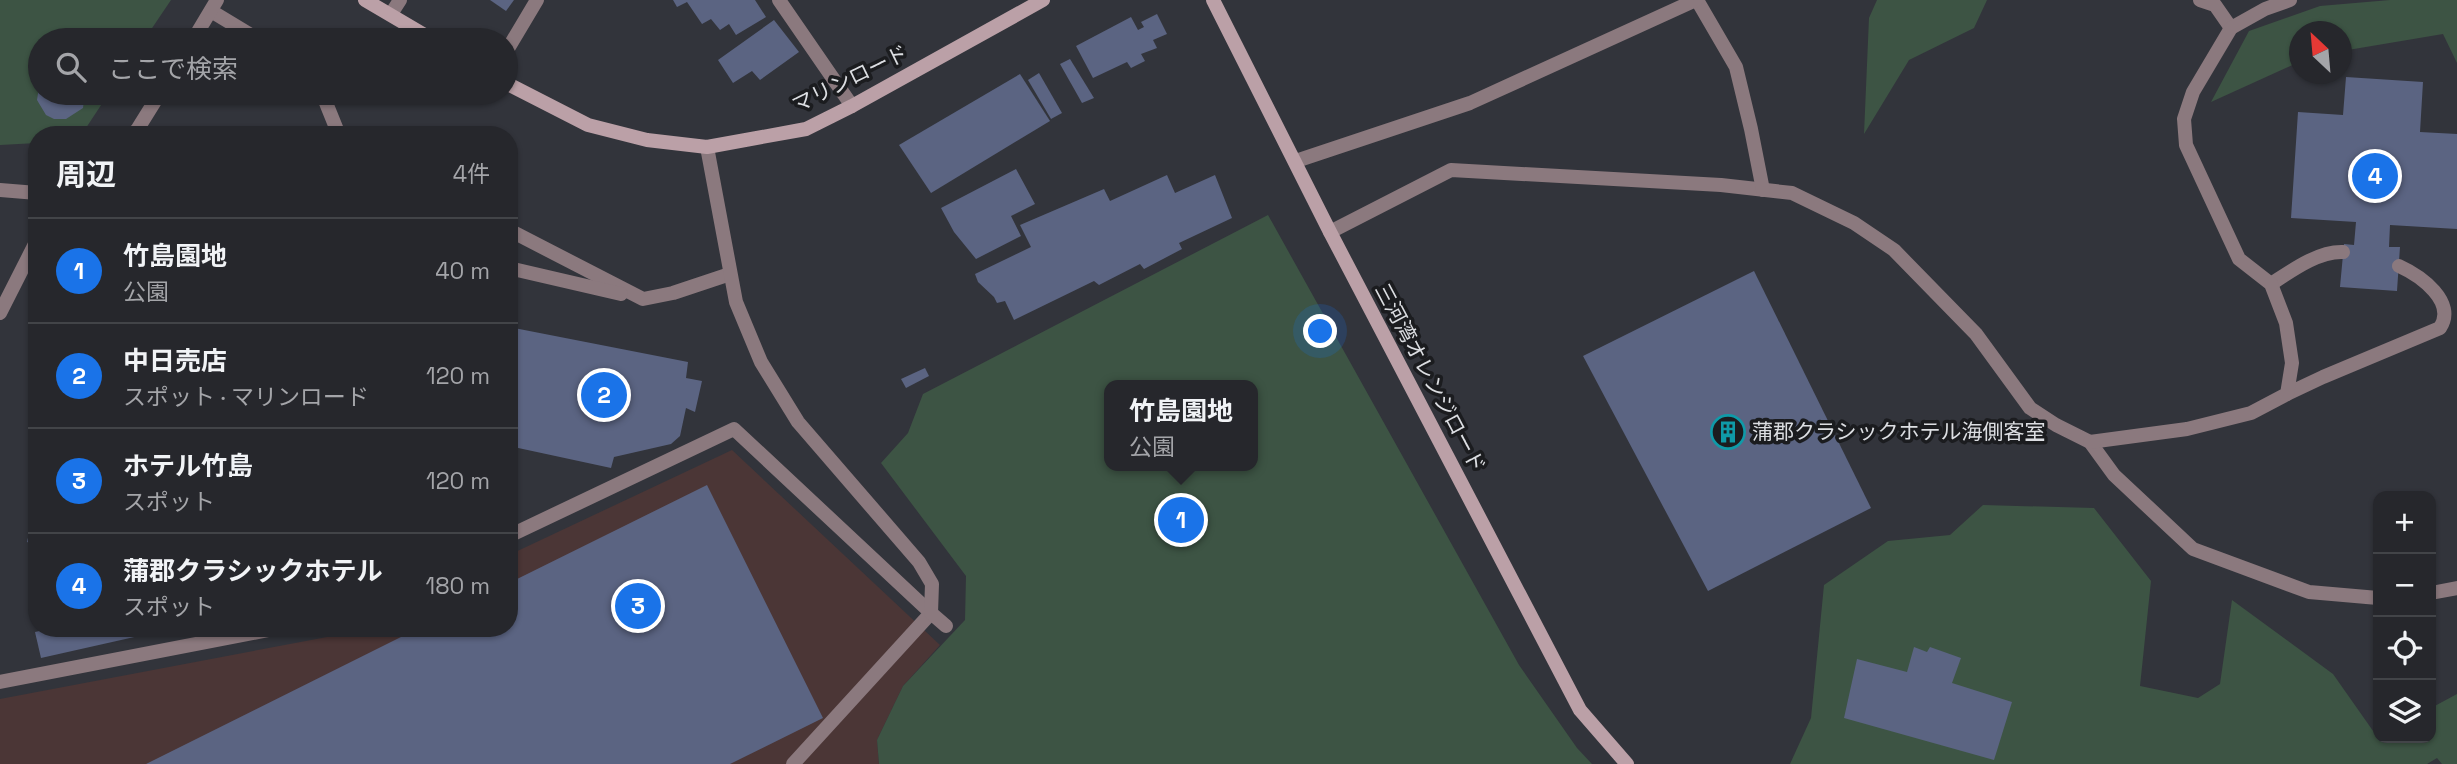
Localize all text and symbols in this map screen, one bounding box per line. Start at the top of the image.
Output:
north arrow [2289,21,2352,84]
search box [28,28,518,105]
street label: マリンロード [787,39,912,118]
icon: search [52,48,90,86]
text: ここで検索 [108,52,238,86]
pin: 4 [2352,150,2398,202]
text: 周辺 [56,155,116,194]
text: 4件 [453,159,490,189]
text: 竹島園地 [123,239,227,273]
text: 1 [74,256,84,286]
text: 40 m [435,256,490,286]
text: 公園 [123,277,169,307]
street label: 三河湾オレンジロード [1369,279,1492,477]
your location [1303,314,1337,348]
text: 中日売店 [123,344,227,378]
text: 2 [72,361,86,391]
text: 120 m [426,361,490,391]
pin: 2 [581,369,627,421]
popup [1104,380,1258,471]
text: スポット · マリンロード [123,382,369,412]
text: 竹島園地 [1129,394,1233,428]
building icon: 蒲郡クラシックホテル海側客室 [1709,413,1747,451]
place label: 蒲郡クラシックホテル海側客室 [1752,418,2046,445]
text: 公園 [1129,432,1175,462]
text: ホテル竹島 [123,449,253,483]
text: 3 [72,466,86,496]
text: 120 m [426,466,490,496]
text: スポット [123,487,215,517]
map controls [2373,491,2436,743]
button: + [2373,491,2436,554]
pin: 1 [1158,494,1204,546]
text: 蒲郡クラシックホテル [123,554,382,588]
button: − [2373,554,2436,617]
text: 4 [72,571,86,601]
text: 180 m [426,571,490,601]
pin: 3 [615,580,661,632]
text: スポット [123,592,215,622]
button: locate [2373,617,2436,680]
button: layers [2373,680,2436,743]

